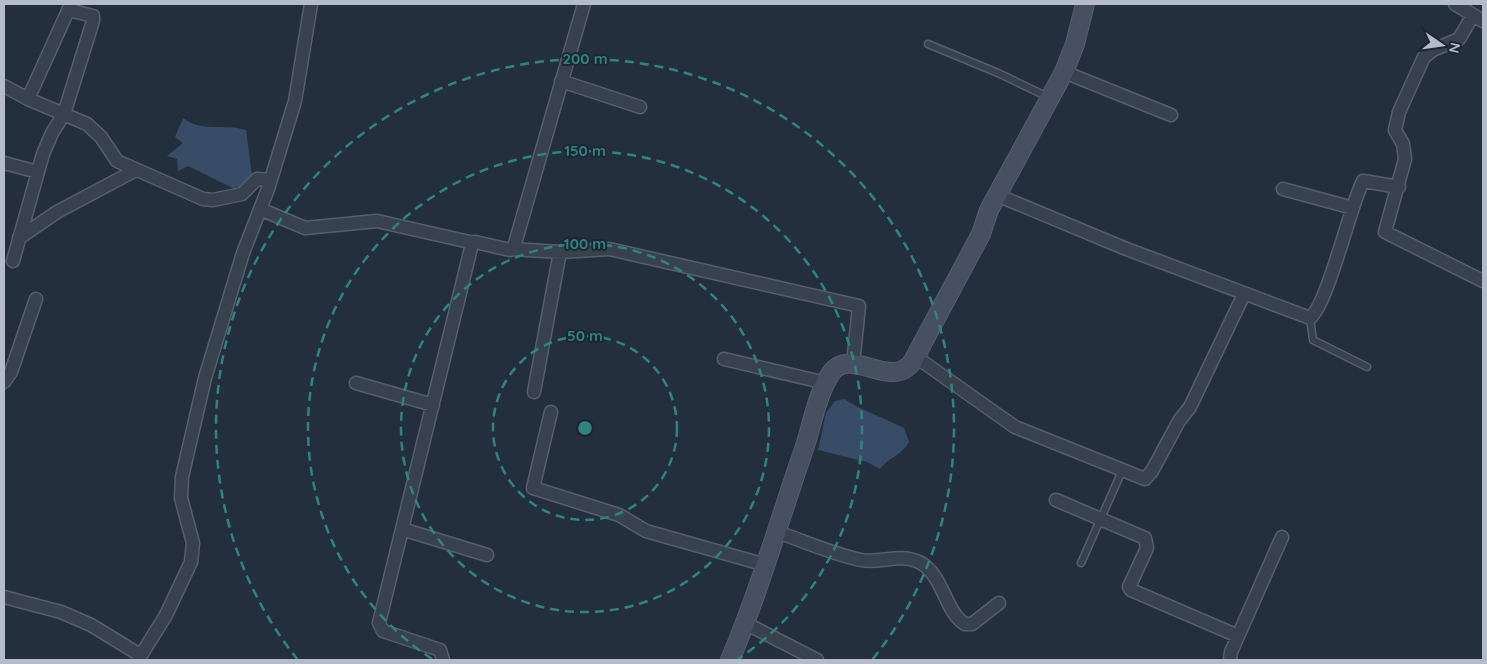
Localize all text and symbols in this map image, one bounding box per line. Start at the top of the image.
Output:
north arrow [1417,20,1467,70]
text: N [1445,41,1465,55]
text: 200 m [563,49,608,68]
text: 150 m [564,141,606,160]
text: 100 m [564,234,606,253]
text: 50 m [567,326,603,345]
centre of rings [576,419,594,437]

